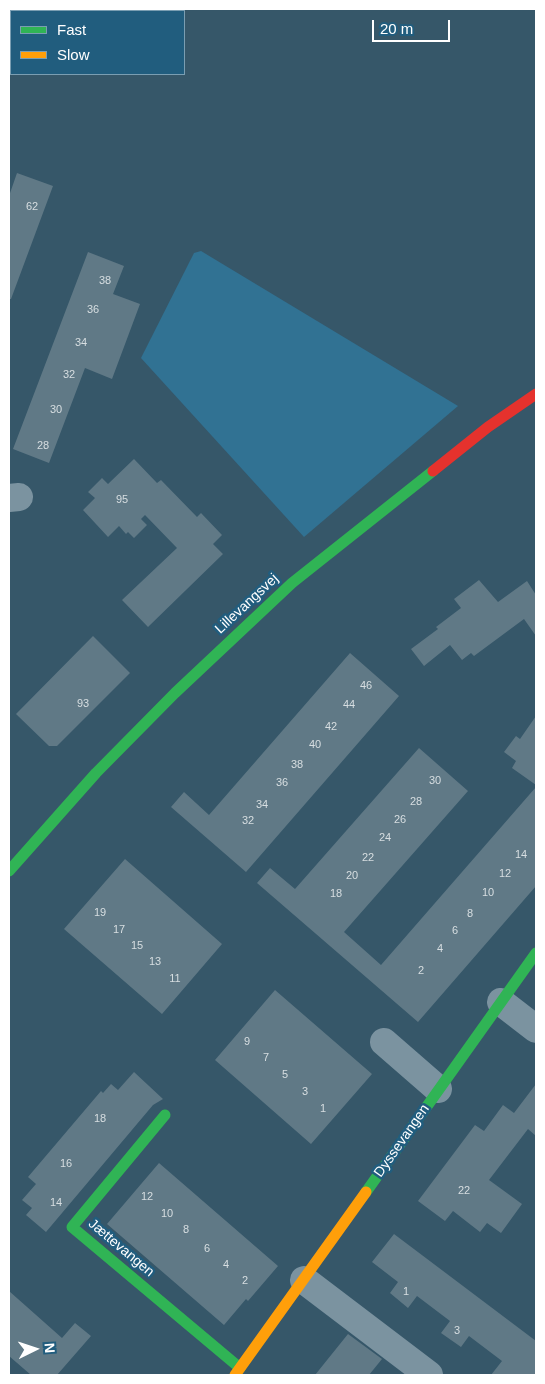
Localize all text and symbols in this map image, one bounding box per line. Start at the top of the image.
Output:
legend [10,10,185,75]
scale bar [375,10,452,42]
text: 20 m [380,20,413,37]
text: Fast [57,21,86,38]
text: Slow [57,46,90,63]
house number: 62 [26,200,38,214]
house number: 38 [99,274,111,288]
house number: 36 [87,303,99,317]
house number: 34 [75,336,87,350]
house number: 32 [63,368,75,382]
house number: 30 [50,403,62,417]
house number: 28 [37,439,49,453]
house number: 95 [116,493,128,507]
street label: Lillevangsvej [212,571,282,637]
house number: 46 [360,679,372,693]
house number: 93 [77,697,89,711]
house number: 44 [343,698,355,712]
house number: 42 [325,720,337,734]
house number: 40 [309,738,321,752]
house number: 38 [291,758,303,772]
house number: 30 [429,774,441,788]
house number: 36 [276,776,288,790]
house number: 28 [410,795,422,809]
house number: 34 [256,798,268,812]
house number: 26 [394,813,406,827]
house number: 32 [242,814,254,828]
house number: 24 [379,831,391,845]
house number: 14 [515,848,527,862]
house number: 22 [362,851,374,865]
house number: 12 [499,867,511,881]
house number: 20 [346,869,358,883]
house number: 10 [482,886,494,900]
house number: 18 [330,887,342,901]
house number: 19 [94,906,106,920]
house number: 8 [467,907,473,921]
house number: 17 [113,923,125,937]
house number: 6 [452,924,458,938]
house number: 15 [131,939,143,953]
house number: 4 [437,942,443,956]
house number: 13 [149,955,161,969]
house number: 2 [418,964,424,978]
house number: 11 [169,972,181,986]
house number: 9 [244,1035,250,1049]
house number: 7 [263,1051,269,1065]
house number: 5 [282,1068,288,1082]
house number: 3 [302,1085,308,1099]
street label: Dyssevangen [371,1101,433,1181]
house number: 1 [320,1102,326,1116]
house number: 18 [94,1112,106,1126]
house number: 16 [60,1157,72,1171]
house number: 22 [458,1184,470,1198]
house number: 12 [141,1190,153,1204]
house number: 14 [50,1196,62,1210]
house number: 10 [161,1207,173,1221]
street label: Jættevangen [85,1216,157,1280]
house number: 8 [183,1223,189,1237]
house number: 6 [204,1242,210,1256]
house number: 4 [223,1258,229,1272]
house number: 2 [242,1274,248,1288]
house number: 1 [403,1285,409,1299]
north arrow [10,1324,60,1374]
house number: 3 [454,1324,460,1338]
text: N [42,1342,58,1354]

